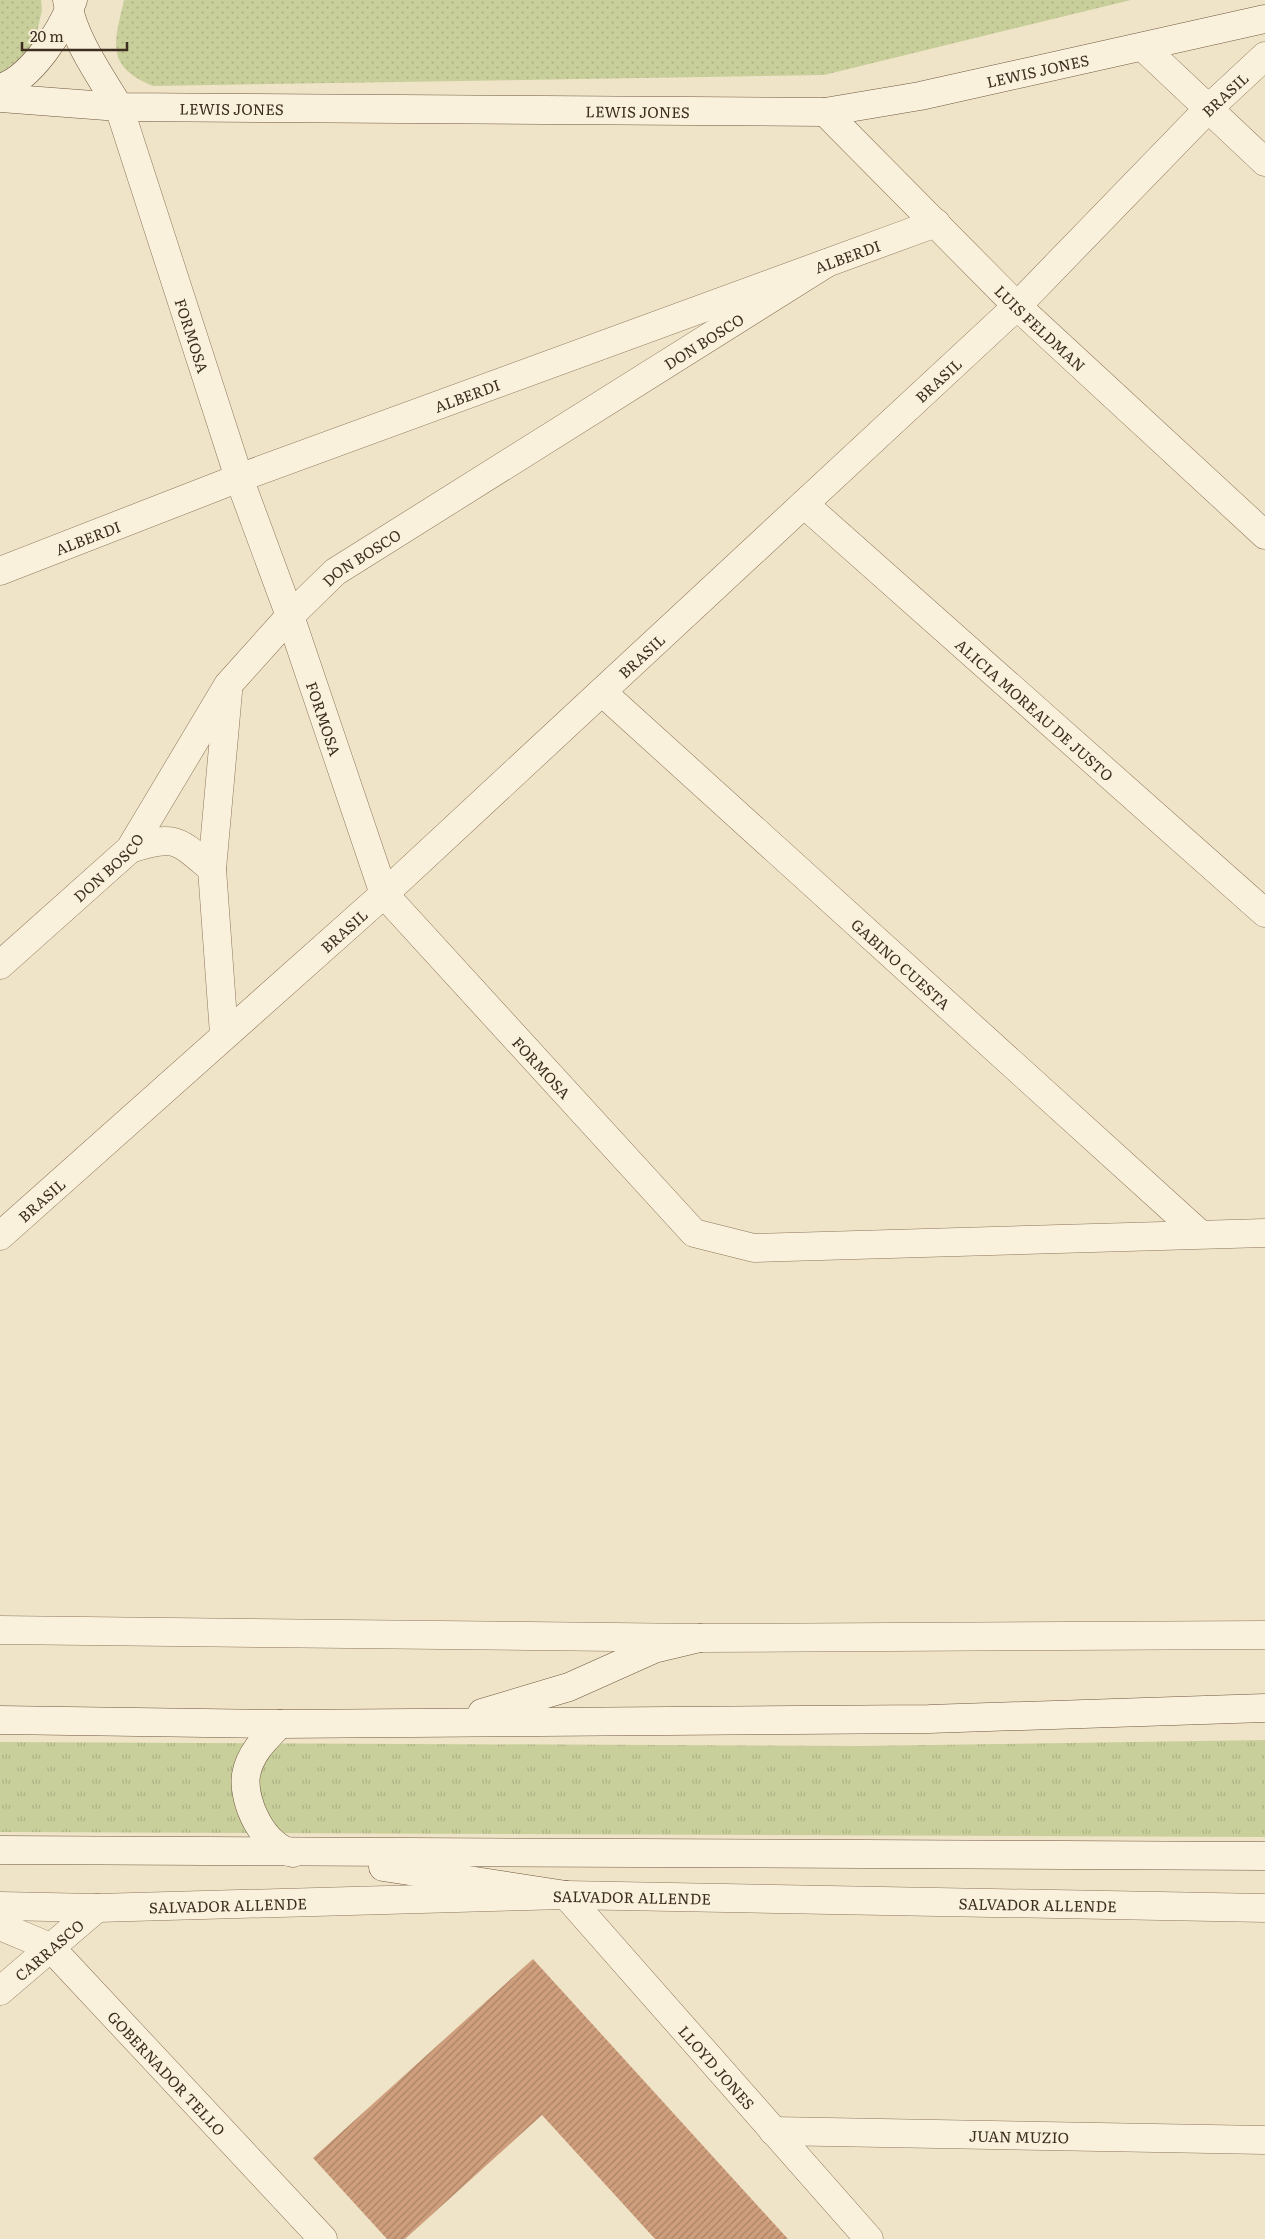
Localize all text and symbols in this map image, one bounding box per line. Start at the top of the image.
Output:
scale bar [22,20,128,52]
text: 20 m [30,24,64,47]
street label: LEWIS JONES [984,47,1091,92]
street label: BRASIL [1196,66,1253,121]
street label: LEWIS JONES [179,96,284,120]
street label: LEWIS JONES [585,99,690,123]
street label: ALBERDI [811,233,883,278]
street label: LUIS FELDMAN [990,279,1091,376]
street label: FORMOSA [170,295,216,376]
street label: DON BOSCO [659,307,748,374]
street label: BRASIL [909,352,966,407]
street label: ALBERDI [431,372,503,417]
street label: ALBERDI [51,514,124,560]
street label: DON BOSCO [316,522,405,591]
street label: BRASIL [612,628,670,683]
street label: ALICIA MOREAU DE JUSTO [951,633,1119,786]
street label: FORMOSA [301,678,348,759]
street label: DON BOSCO [68,828,149,906]
street label: BRASIL [315,903,372,957]
street label: GABINO CUESTA [847,912,956,1014]
street label: FORMOSA [508,1031,577,1103]
street label: BRASIL [12,1172,70,1227]
street label: SALVADOR ALLENDE [552,1883,711,1909]
street label: SALVADOR ALLENDE [149,1891,307,1918]
street label: SALVADOR ALLENDE [958,1891,1117,1917]
street label: CARRASCO [9,1913,88,1986]
street label: GOBERNADOR TELLO [103,2005,232,2140]
street label: LLOYD JONES [674,2020,761,2114]
street label: JUAN MUZIO [969,2123,1069,2148]

